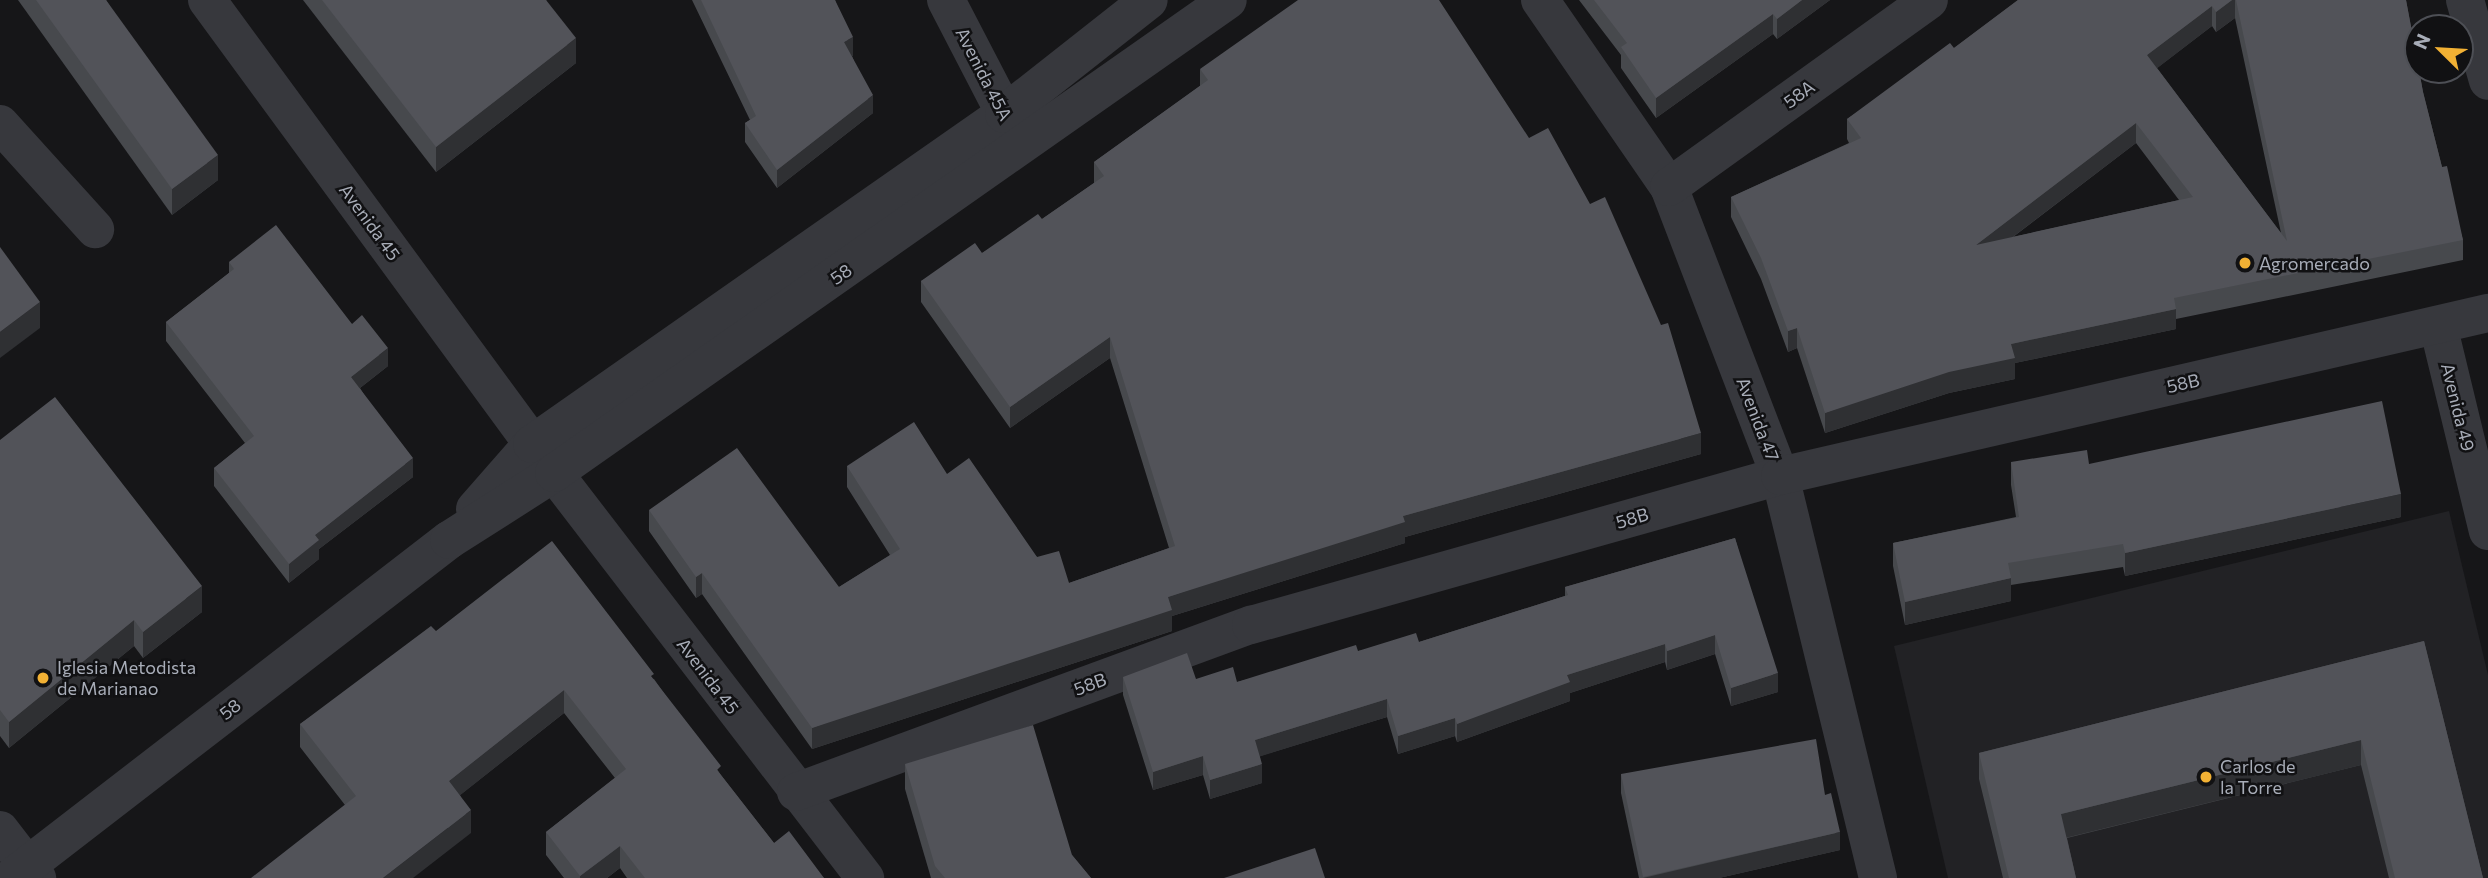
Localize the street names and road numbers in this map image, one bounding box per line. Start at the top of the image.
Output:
street label: Avenida 45A [951,24,1017,124]
street label: 58A [1779,75,1819,113]
street label: Avenida 45 [335,179,405,265]
street label: 58 [826,259,856,289]
street label: Avenida 49 [2437,361,2479,453]
street label: 58B [2165,369,2201,397]
street label: Avenida 47 [1732,374,1784,464]
street label: 58B [1613,503,1651,533]
street label: Avenida 45 [672,634,744,718]
street label: 58B [1071,668,1109,700]
street label: 58 [215,694,245,724]

